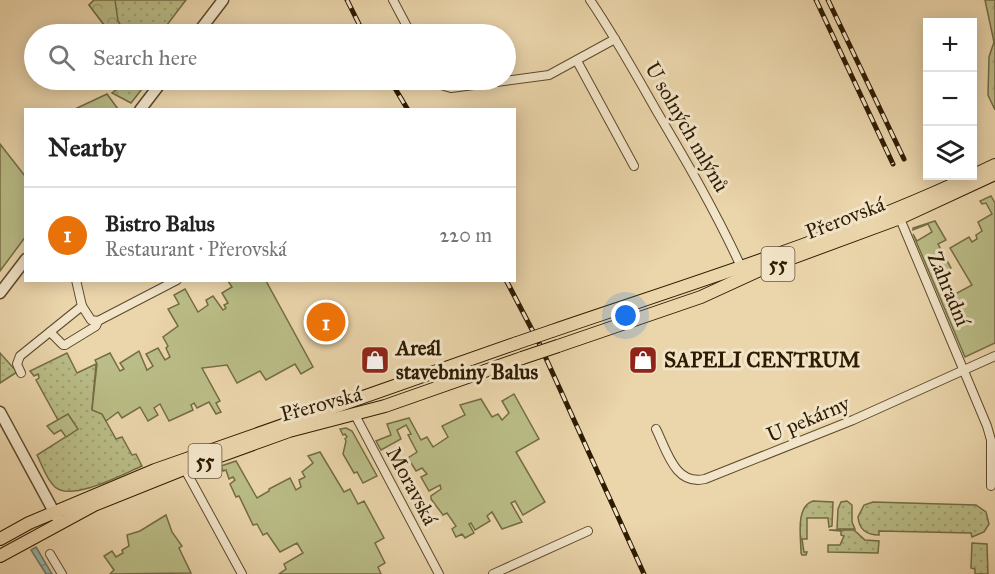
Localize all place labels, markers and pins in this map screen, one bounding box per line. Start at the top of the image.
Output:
pin: 1 [306,300,346,344]
place label: Areál stavebniny Balus [394,335,538,385]
shop icon: Areál stavebniny Balus [359,344,391,376]
shop icon: SAPELI CENTRUM [627,344,659,376]
place label: SAPELI CENTRUM [664,347,861,373]

